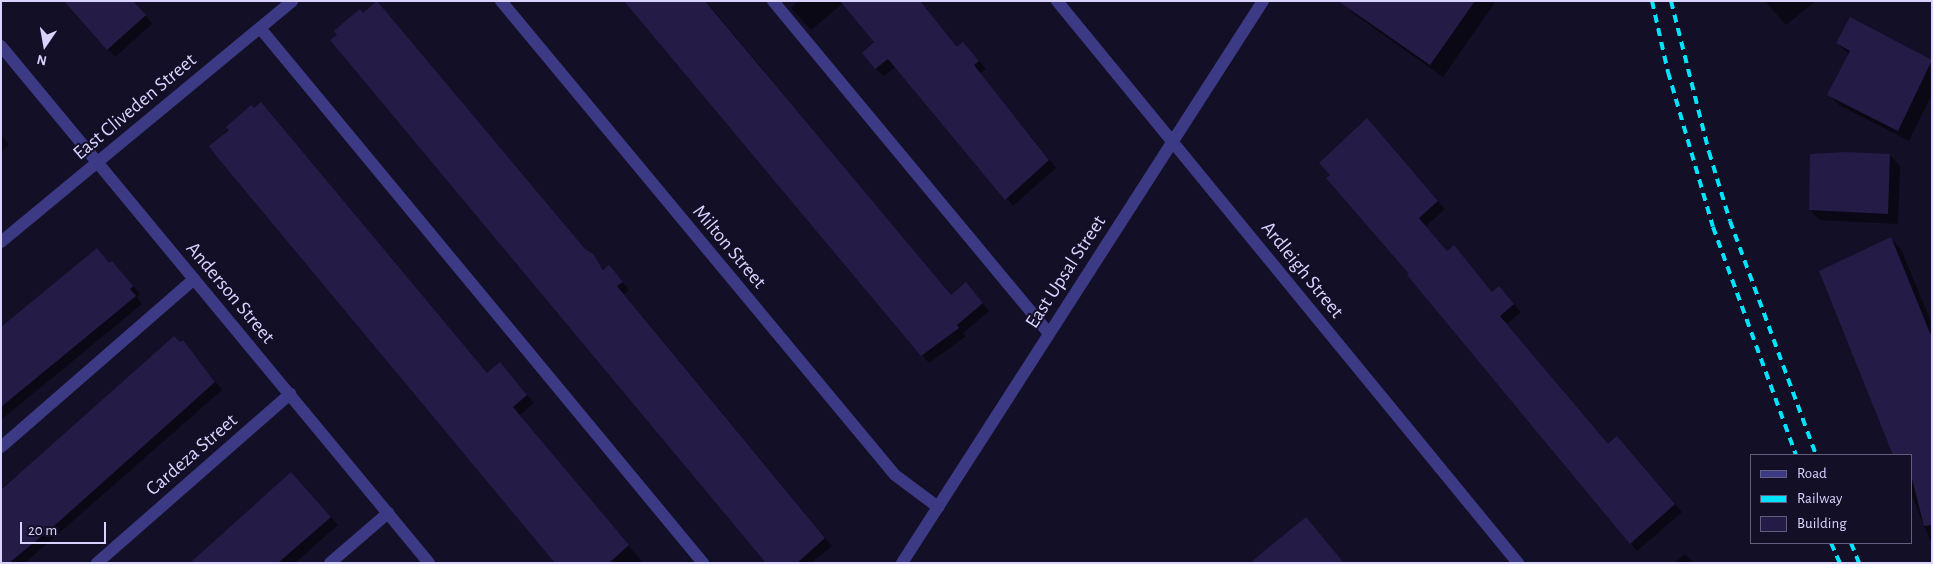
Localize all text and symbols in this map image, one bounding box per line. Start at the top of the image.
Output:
north arrow [20,20,70,70]
street label: East Cliveden Street [69,49,201,165]
text: N [36,52,48,68]
street label: Milton Street [687,200,771,294]
street label: East Upsal Street [1021,211,1111,333]
street label: Ardleigh Street [1256,217,1348,323]
street label: Anderson Street [180,237,280,349]
street label: Cardeza Street [141,409,243,501]
legend [1750,454,1913,544]
text: Road [1797,466,1827,481]
text: Railway [1797,491,1842,506]
scale bar [22,512,109,544]
text: Building [1797,516,1847,531]
text: 20 m [28,523,57,538]

